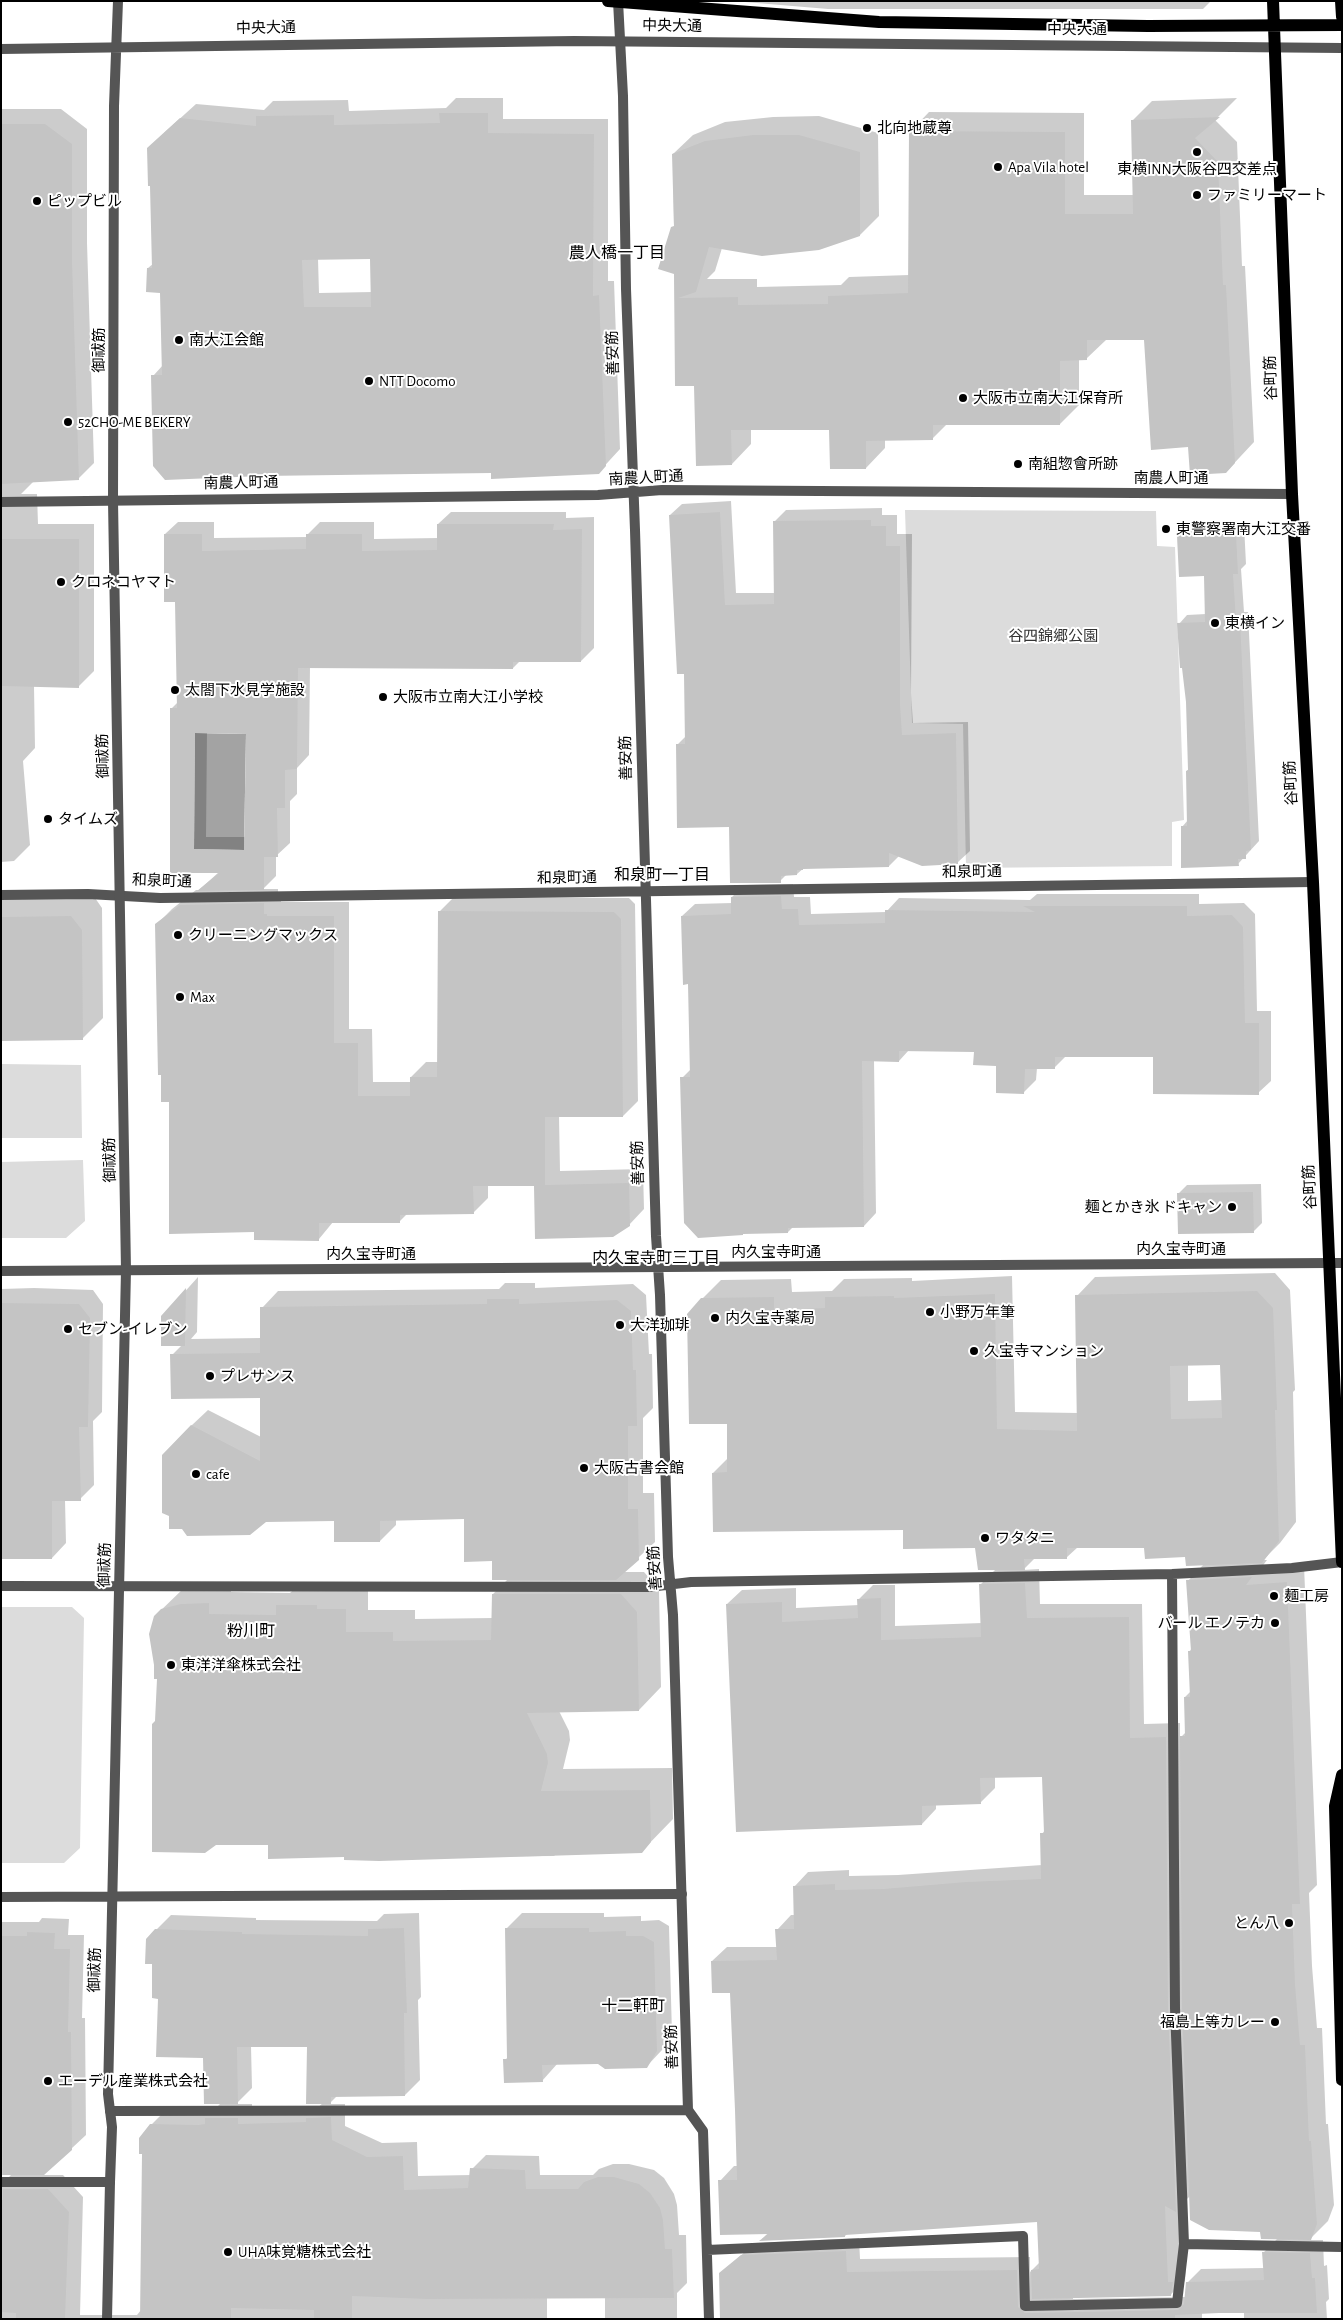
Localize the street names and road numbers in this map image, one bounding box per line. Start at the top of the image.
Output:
street label: 中央大通 [642,16,702,36]
street label: 中央大通 [236,18,296,38]
street label: 中央大通 [1047,20,1107,38]
street label: 御祓筋 [90,328,108,372]
street label: 善安筋 [603,330,623,376]
street label: 谷町筋 [1261,355,1281,401]
street label: 南農人町通 [608,467,684,489]
street label: 南農人町通 [1134,469,1208,487]
street label: 南農人町通 [203,473,279,493]
street label: 御祓筋 [94,733,112,779]
street label: 善安筋 [617,735,635,781]
street label: 谷町筋 [1281,760,1301,806]
street label: 和泉町通 [942,862,1002,882]
street label: 和泉町通 [537,868,597,888]
street label: 和泉町通 [132,871,192,891]
street label: 御祓筋 [101,1137,119,1183]
street label: 善安筋 [628,1140,648,1186]
street label: 谷町筋 [1300,1164,1320,1210]
street label: 内久宝寺町通 [1136,1240,1226,1258]
street label: 内久宝寺町通 [731,1243,821,1261]
street label: 内久宝寺町通 [326,1245,416,1263]
street label: 御祓筋 [96,1542,114,1588]
street label: 善安筋 [644,1545,666,1591]
street label: 御祓筋 [86,1947,104,1993]
street label: 善安筋 [662,2024,682,2070]

